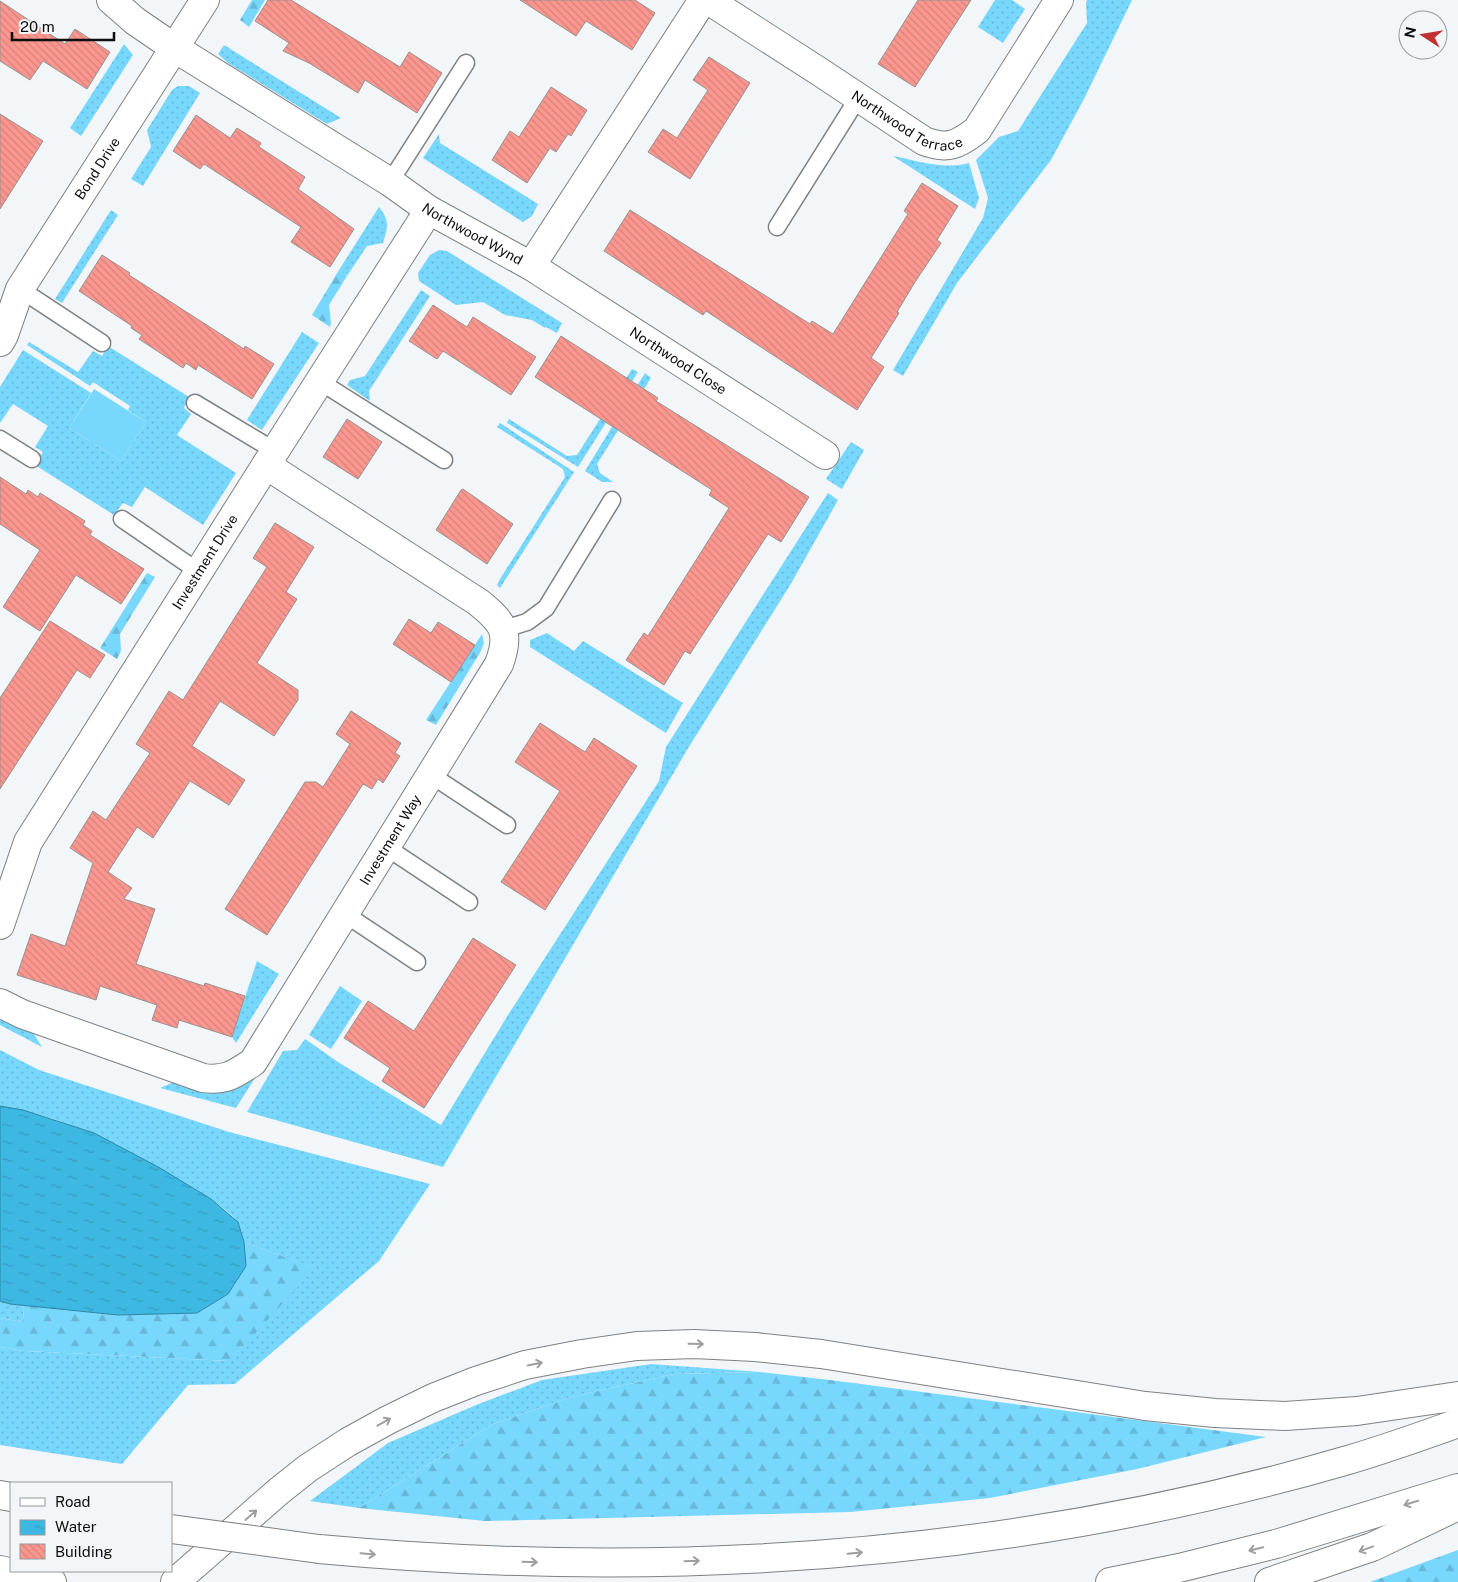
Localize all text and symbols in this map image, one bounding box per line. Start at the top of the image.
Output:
scale bar [12,10,115,42]
north arrow [1398,10,1448,60]
text: 20 m [20,18,55,35]
text: N [1401,25,1419,39]
street label: Northwood Terrace [849,87,965,154]
street label: Bond Drive [71,134,123,202]
street label: Northwood Wynd [419,200,525,268]
street label: Northwood Close [627,324,730,398]
street label: Investment Drive [169,511,241,612]
street label: Investment Way [356,791,425,888]
one-way arrow [688,1340,704,1349]
one-way arrow [526,1358,542,1368]
one-way arrow [376,1417,391,1426]
legend [10,1482,172,1572]
text: Road [55,1493,91,1510]
one-way arrow [1404,1498,1420,1508]
one-way arrow [245,1509,258,1521]
text: Water [55,1518,97,1535]
text: Building [55,1543,113,1560]
one-way arrow [1248,1545,1264,1554]
one-way arrow [1359,1545,1375,1554]
one-way arrow [846,1548,862,1557]
one-way arrow [359,1549,375,1559]
one-way arrow [684,1556,700,1566]
one-way arrow [522,1557,538,1567]

